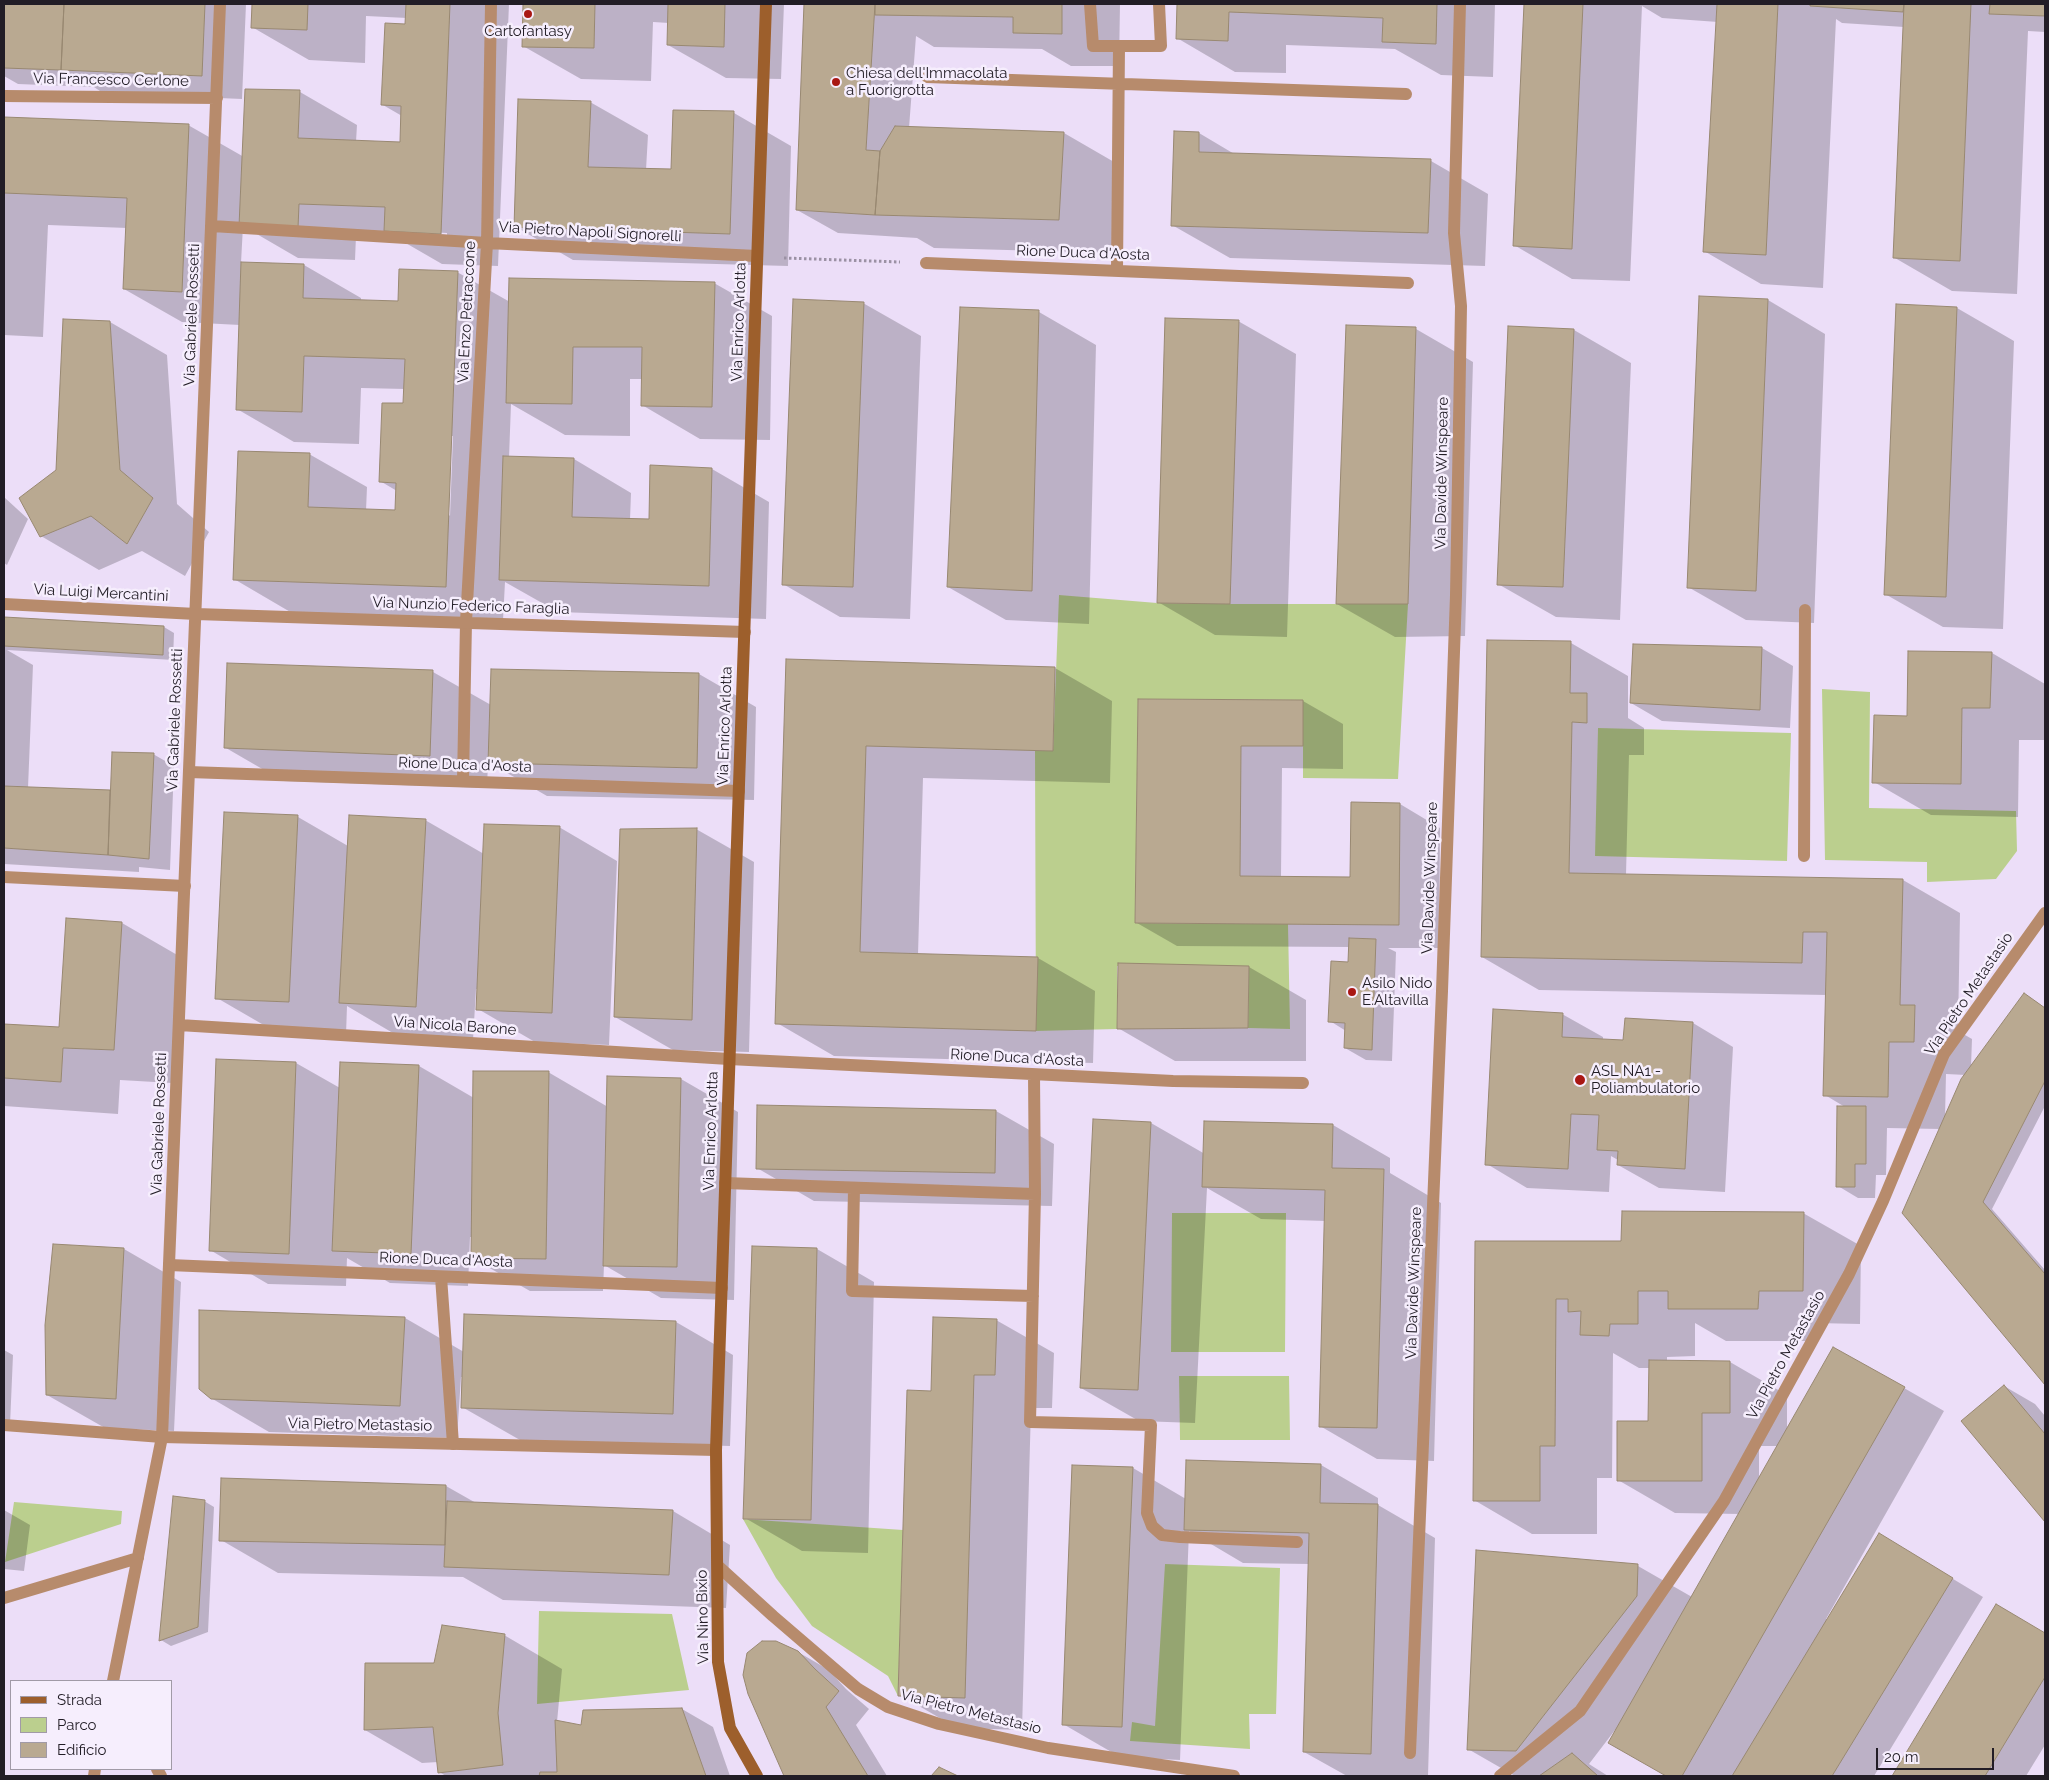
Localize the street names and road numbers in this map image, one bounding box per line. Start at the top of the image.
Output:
street label: Via Francesco Cerlone [33,70,189,90]
street label: Via Pietro Napoli Signorelli [498,218,682,246]
street label: Via Enzo Petraccone [454,240,480,384]
street label: Rione Duca d'Aosta [1016,242,1150,264]
street label: Via Gabriele Rossetti [181,243,203,387]
street label: Via Enrico Arlotta [728,262,750,382]
street label: Via Davide Winspeare [1432,397,1452,549]
street label: Via Luigi Mercantini [33,580,169,606]
street label: Via Nunzio Federico Faraglia [372,594,570,618]
street label: Via Gabriele Rossetti [164,648,186,792]
street label: Via Enrico Arlotta [714,666,736,786]
street label: Rione Duca d'Aosta [398,754,532,776]
street label: Via Davide Winspeare [1418,802,1442,954]
street label: Via Pietro Metastasio [1921,929,2017,1059]
street label: Via Nicola Barone [393,1013,517,1039]
street label: Rione Duca d'Aosta [950,1046,1084,1070]
street label: Via Gabriele Rossetti [148,1052,170,1196]
street label: Via Enrico Arlotta [700,1071,722,1191]
street label: Via Davide Winspeare [1402,1207,1426,1359]
street label: Rione Duca d'Aosta [379,1249,513,1271]
street label: Via Pietro Metastasio [1743,1287,1829,1423]
street label: Via Pietro Metastasio [288,1415,432,1435]
street label: Via Nino Bixio [693,1569,713,1665]
street label: Via Pietro Metastasio [899,1686,1043,1738]

